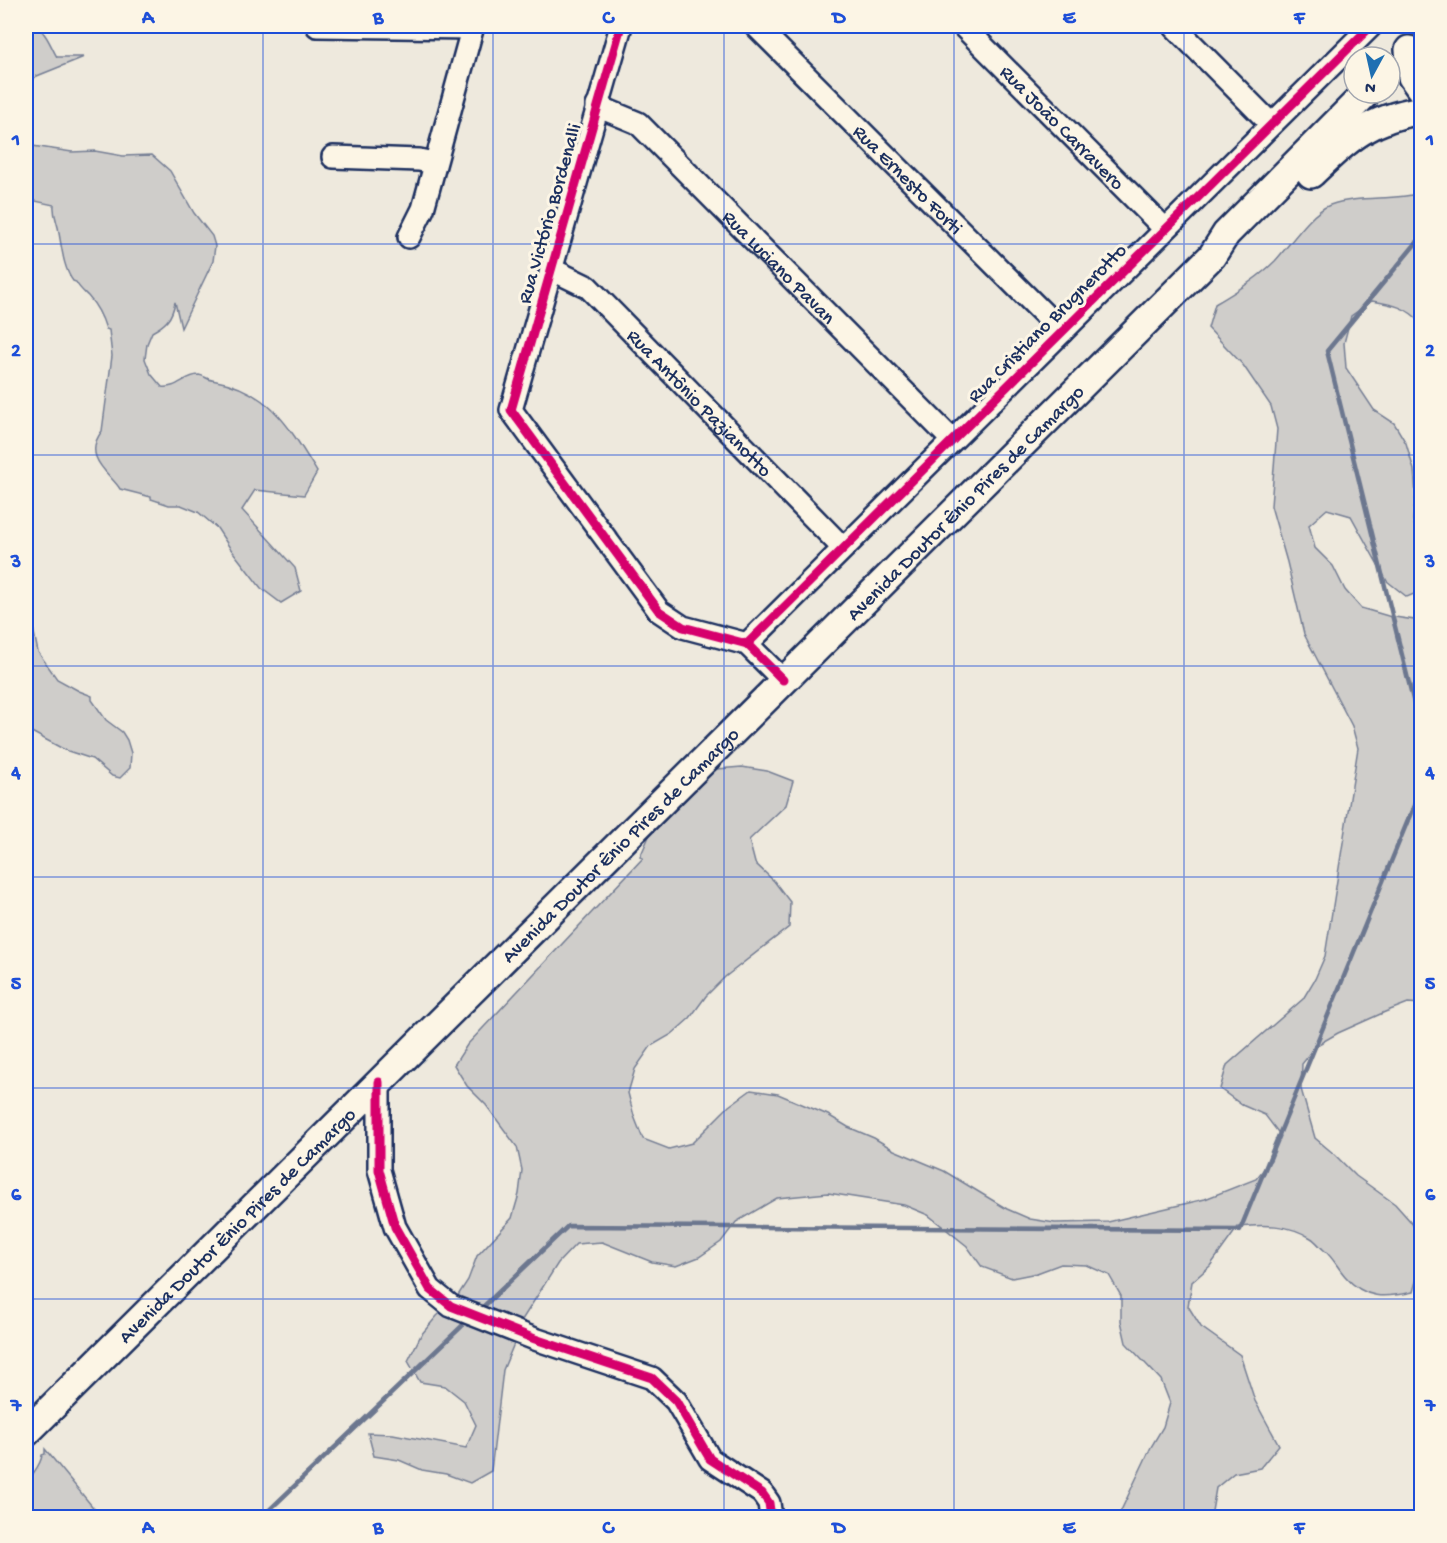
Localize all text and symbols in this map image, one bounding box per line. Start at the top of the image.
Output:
text: A [141,8,156,31]
text: B [372,8,384,31]
text: C [602,8,616,31]
text: D [830,8,846,31]
text: E [1063,8,1077,31]
text: F [1293,8,1306,31]
north arrow [1342,45,1402,105]
street label: Rua João Carravero [994,62,1128,196]
text: N [1363,76,1377,97]
street label: Rua Victório Bordenalli [515,121,588,307]
street label: Rua Ernesto Forti [846,121,966,241]
text: 1 [11,130,20,153]
text: 1 [1425,130,1434,153]
street label: Rua Luciano Pavan [716,207,839,331]
street label: Rua Cristiano Brugnerotto [964,240,1133,409]
street label: Rua Antônio Pazianotto [621,326,775,483]
text: 2 [11,341,21,364]
text: 2 [1425,341,1435,364]
street label: Avenida Doutor Ênio Pires de Camargo [843,382,1090,627]
text: 3 [10,552,21,575]
text: 3 [1424,552,1435,575]
street label: Avenida Doutor Ênio Pires de Camargo [498,724,745,969]
text: 4 [10,763,21,786]
text: 4 [1424,763,1435,786]
text: 5 [11,974,22,997]
text: 5 [1425,974,1436,997]
street label: Avenida Doutor Ênio Pires de Camargo [115,1104,362,1350]
text: 6 [11,1185,22,1208]
text: 6 [1425,1185,1436,1208]
text: 7 [10,1396,23,1419]
text: 7 [1424,1396,1437,1419]
text: A [141,1518,156,1541]
text: B [372,1518,384,1541]
text: C [602,1518,616,1541]
text: D [830,1518,846,1541]
text: E [1063,1518,1077,1541]
text: F [1293,1518,1306,1541]

